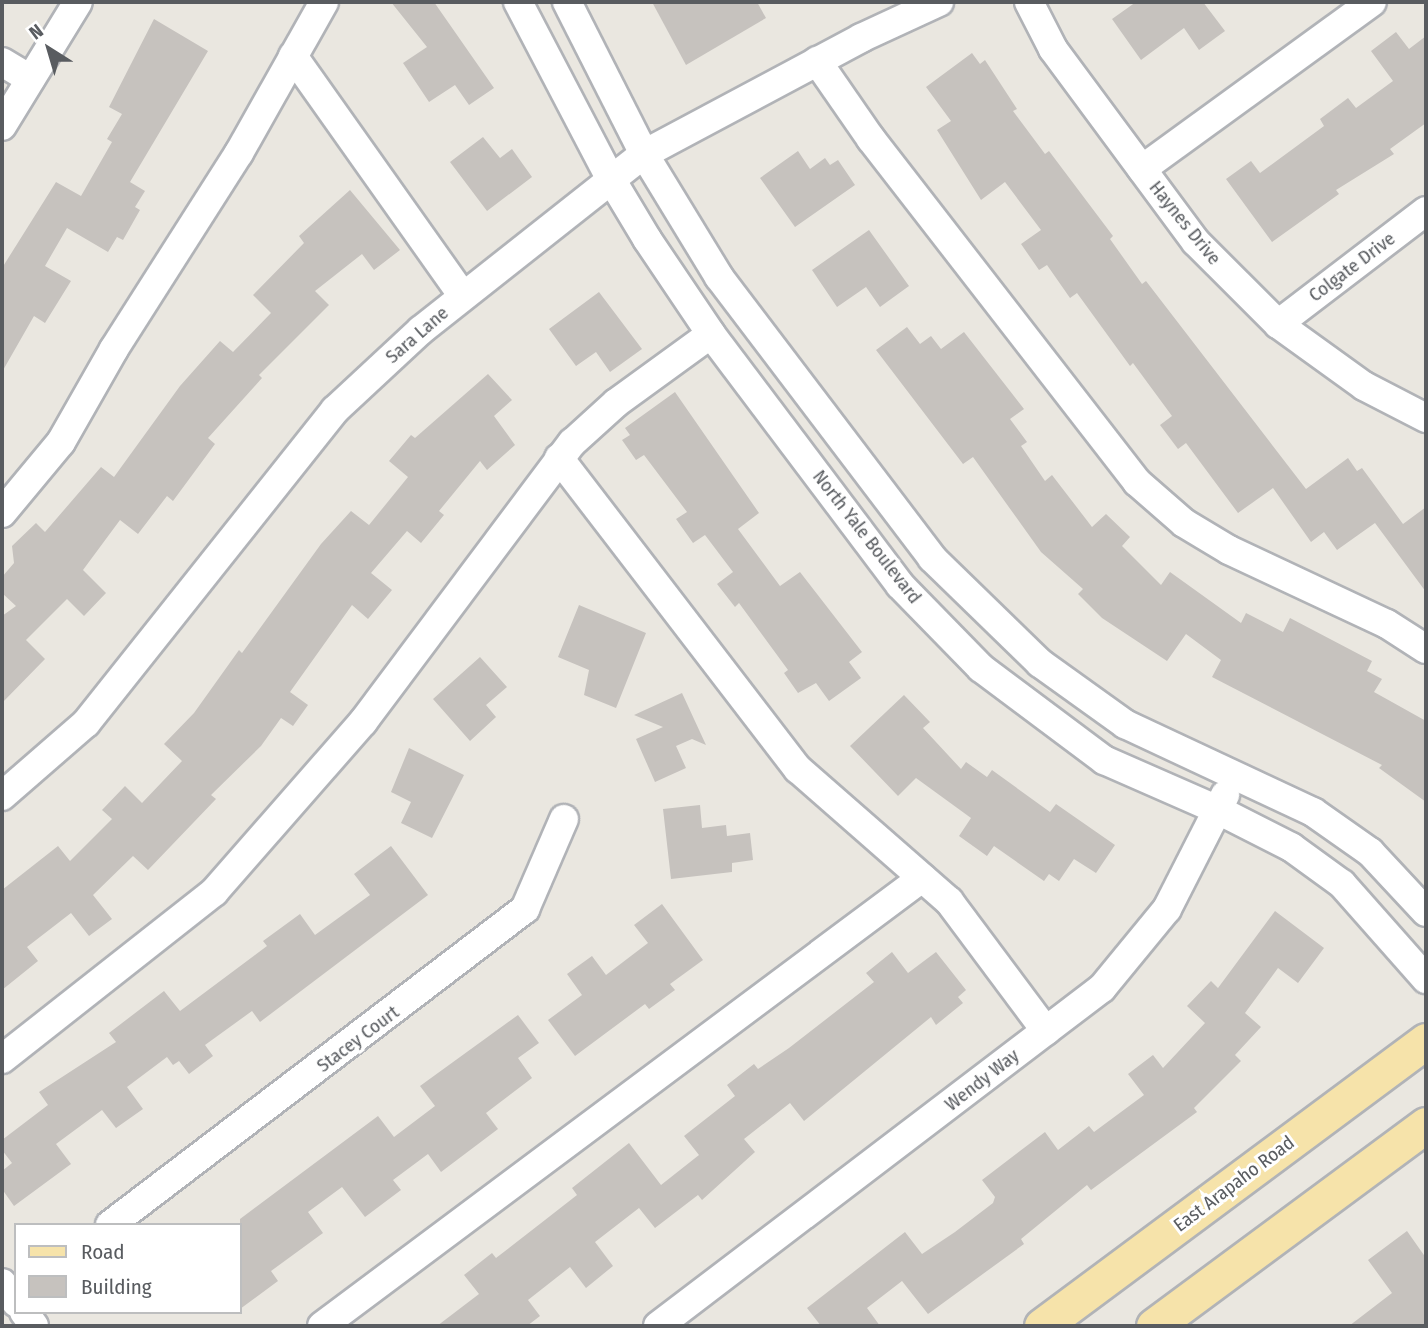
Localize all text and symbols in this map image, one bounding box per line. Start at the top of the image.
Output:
north arrow [14,14,84,84]
text: N [25,19,48,44]
street label: Haynes Drive [1144,176,1226,270]
street label: Colgate Drive [1304,227,1400,307]
street label: Sara Lane [381,302,453,368]
street label: North Yale Boulevard [808,466,926,608]
street label: Stacey Court [312,1001,404,1077]
street label: Wendy Way [940,1044,1024,1116]
street label: East Arapaho Road [1169,1131,1299,1237]
legend [14,1223,242,1314]
text: Road [81,1239,125,1265]
text: Building [81,1274,152,1300]

